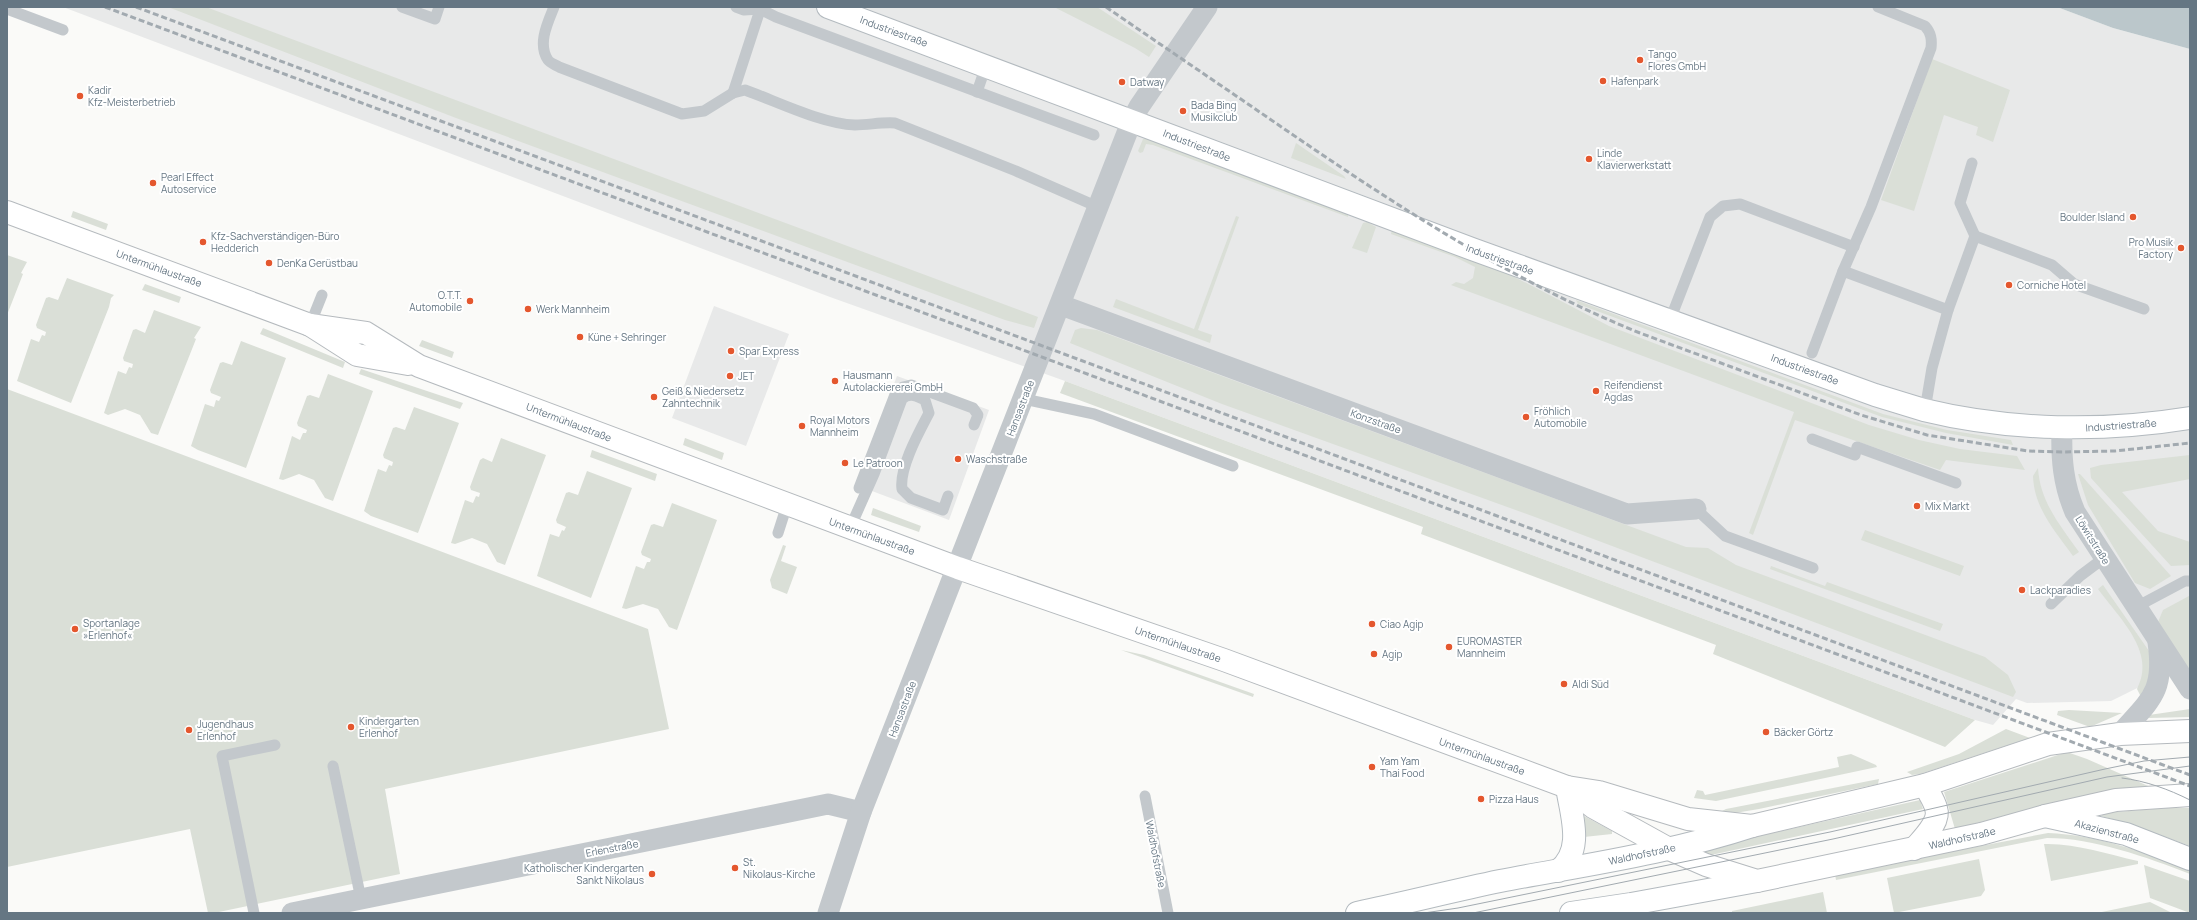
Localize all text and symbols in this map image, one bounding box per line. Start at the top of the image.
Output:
street label: Industriestraße [858,12,930,50]
place label: Tango Flores GmbH [1648,47,1706,73]
marker: Tango Flores GmbH [1635,55,1645,65]
place label: Hafenpark [1611,74,1659,88]
place label: Datway [1130,75,1165,89]
marker: Hafenpark [1598,76,1608,86]
marker: Datway [1117,77,1127,87]
place label: Kadir Kfz-Meisterbetrieb [88,83,176,109]
marker: Kadir Kfz-Meisterbetrieb [75,91,85,101]
place label: Bada Bing Musikclub [1191,98,1237,124]
marker: Bada Bing Musikclub [1178,106,1188,116]
street label: Industriestraße [1161,126,1233,164]
place label: Linde Klavierwerkstatt [1597,146,1672,172]
marker: Linde Klavierwerkstatt [1584,154,1594,164]
place label: Pearl Effect Autoservice [161,170,216,196]
marker: Pearl Effect Autoservice [148,178,158,188]
place label: Boulder Island [2060,210,2125,224]
marker: Boulder Island [2128,212,2138,222]
place label: Kfz-Sachverständigen-Büro Hedderich [211,229,340,255]
place label: Pro Musik Factory [2129,235,2174,261]
marker: Kfz-Sachverständigen-Büro Hedderich [198,237,208,247]
street label: Industriestraße [1464,240,1536,278]
marker: Pro Musik Factory [2176,243,2186,253]
street label: Untermühlaustraße [114,246,204,290]
place label: DenKa Gerüstbau [277,256,358,270]
marker: DenKa Gerüstbau [264,258,274,268]
place label: Corniche Hotel [2017,278,2086,292]
marker: Corniche Hotel [2004,280,2014,290]
place label: O.T.T. Automobile [409,288,462,314]
marker: O.T.T. Automobile [465,296,475,306]
place label: Werk Mannheim [536,302,610,316]
marker: Werk Mannheim [523,304,533,314]
place label: Küne + Sehringer [588,330,667,344]
marker: Küne + Sehringer [575,332,585,342]
place label: Spar Express [739,344,799,358]
marker: Spar Express [726,346,736,356]
street label: Industriestraße [1769,350,1841,388]
place label: Hausmann Autolackiererei GmbH [843,368,943,394]
place label: JET [738,369,754,383]
marker: JET [725,371,735,381]
marker: Hausmann Autolackiererei GmbH [830,376,840,386]
street label: Hansastraße [1003,378,1037,438]
place label: Reifendienst Agdas [1604,378,1663,404]
place label: Geiß & Niedersetz Zahntechnik [662,384,744,410]
marker: Reifendienst Agdas [1591,386,1601,396]
marker: Geiß & Niedersetz Zahntechnik [649,392,659,402]
street label: Untermühlaustraße [524,399,614,445]
place label: Fröhlich Automobile [1534,404,1587,430]
street label: Konzstraße [1349,405,1403,437]
marker: Fröhlich Automobile [1521,412,1531,422]
place label: Royal Motors Mannheim [810,413,870,439]
street label: Industriestraße [2085,416,2157,434]
marker: Royal Motors Mannheim [797,421,807,431]
place label: Waschstraße [966,452,1027,466]
marker: Waschstraße [953,454,963,464]
place label: Le Patroon [853,456,903,470]
marker: Le Patroon [840,458,850,468]
place label: Mix Markt [1925,499,1970,513]
marker: Mix Markt [1912,501,1922,511]
street label: Löwitstraße [2073,513,2114,567]
street label: Untermühlaustraße [827,514,917,558]
place label: Lackparadies [2030,583,2091,597]
marker: Lackparadies [2017,585,2027,595]
place label: Sportanlage »Erlenhof« [83,616,140,642]
place label: Ciao Agip [1380,617,1424,631]
marker: Ciao Agip [1367,619,1377,629]
street label: Untermühlaustraße [1133,623,1223,665]
marker: Sportanlage »Erlenhof« [70,624,80,634]
place label: EUROMASTER Mannheim [1457,634,1522,660]
marker: EUROMASTER Mannheim [1444,642,1454,652]
place label: Agip [1382,647,1403,661]
marker: Agip [1369,649,1379,659]
place label: Aldi Süd [1572,677,1609,691]
street label: Hansastraße [885,679,919,739]
marker: Aldi Süd [1559,679,1569,689]
place label: Kindergarten Erlenhof [359,714,419,740]
place label: Jugendhaus Erlenhof [197,717,254,743]
marker: Kindergarten Erlenhof [346,722,356,732]
marker: Jugendhaus Erlenhof [184,725,194,735]
place label: Bäcker Görtz [1774,725,1833,739]
marker: Bäcker Görtz [1761,727,1771,737]
street label: Untermühlaustraße [1437,734,1527,778]
place label: Yam Yam Thai Food [1380,754,1425,780]
marker: Yam Yam Thai Food [1367,762,1377,772]
place label: Pizza Haus [1489,792,1539,806]
marker: Pizza Haus [1476,794,1486,804]
street label: Akazienstraße [2073,816,2141,846]
street label: Waldhofstraße [1143,819,1169,889]
street label: Waldhofstraße [1927,823,1997,852]
street label: Erlenstraße [584,836,640,860]
street label: Waldhofstraße [1607,840,1677,868]
place label: St. Nikolaus-Kirche [743,855,815,881]
place label: Katholischer Kindergarten Sankt Nikolaus [524,861,644,887]
marker: St. Nikolaus-Kirche [730,863,740,873]
marker: Katholischer Kindergarten Sankt Nikolaus [647,869,657,879]

